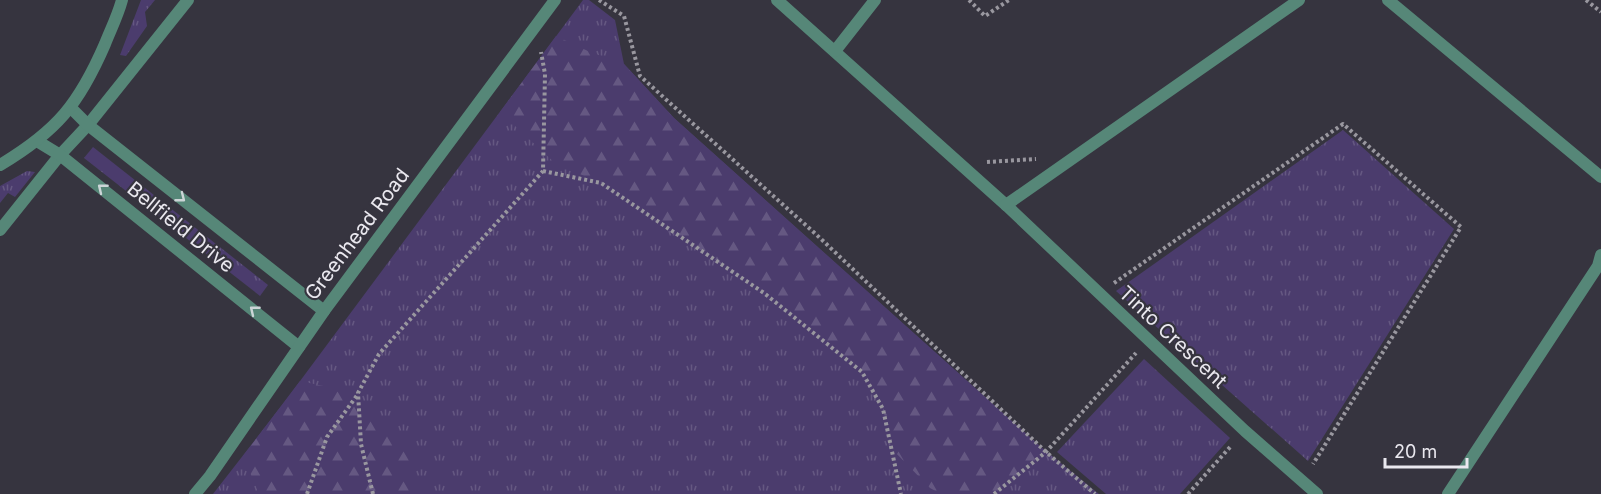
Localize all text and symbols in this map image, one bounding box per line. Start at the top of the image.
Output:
street label: Greenhead Road [300,164,414,304]
street label: Bellfield Drive [123,177,239,277]
one-way arrow [97,185,108,196]
one-way arrow [174,191,185,202]
street label: Tinto Crescent [1114,281,1232,393]
one-way arrow [249,307,260,318]
scale bar [1385,431,1468,469]
text: 20 m [1394,441,1437,462]

